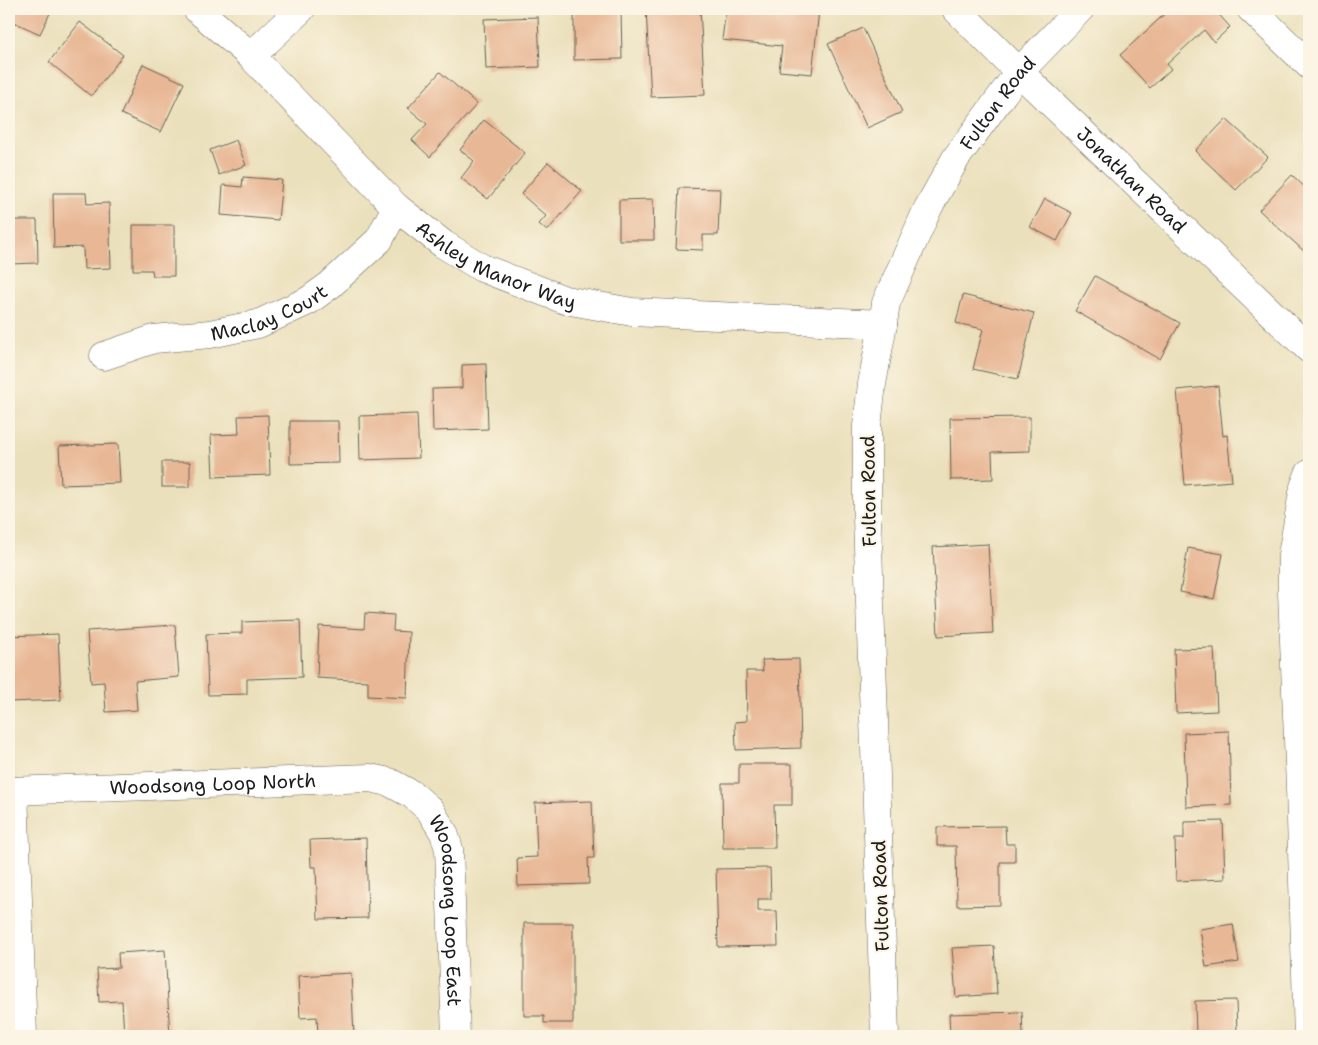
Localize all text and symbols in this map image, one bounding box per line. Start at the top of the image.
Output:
street label: Fulton Road [954,51,1041,155]
street label: Jonathan Road [1071,122,1192,239]
street label: Ashley Manor Way [411,215,578,315]
street label: Maclay Court [208,279,333,347]
street label: Fulton Road [855,435,882,547]
street label: Woodsong Loop North [109,768,317,800]
street label: Woodsong Loop East [423,810,467,1007]
street label: Fulton Road [866,840,895,952]

